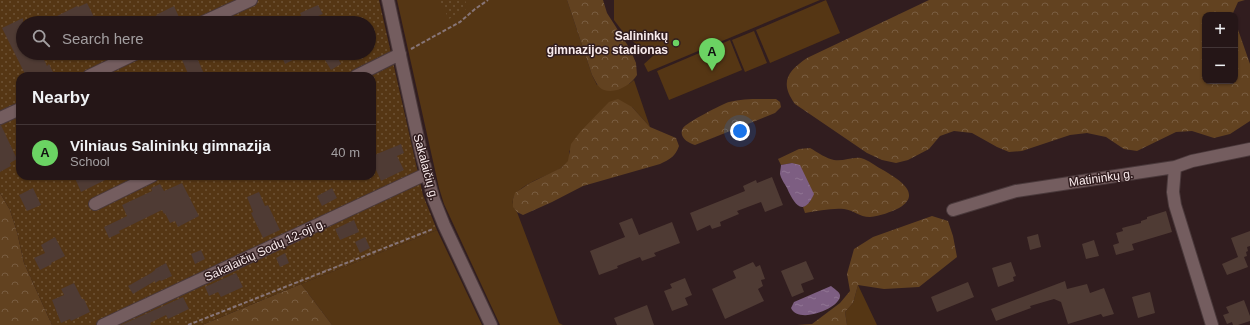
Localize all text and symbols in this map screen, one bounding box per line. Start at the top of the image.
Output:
map controls [1202,12,1238,84]
button: + [1202,12,1238,48]
search box [16,16,376,60]
icon: search [30,27,52,49]
place label: Salininkų gimnazijos stadionas [547,29,668,57]
text: Search here [62,30,144,47]
marker: Salininkų gimnazijos stadionas [671,38,681,48]
pin: A [699,38,725,71]
button: − [1202,48,1238,84]
text: Nearby [32,88,90,107]
your location [730,121,750,141]
street label: Sakalaičių g. [410,132,442,202]
text: Vilniaus Salininkų gimnazija [70,137,271,154]
text: A [40,145,50,160]
text: 40 m [331,145,360,160]
text: School [70,154,110,169]
street label: Matininkų g. [1068,167,1134,189]
street label: Sakalaičių Sodų 12-oji g. [202,216,328,284]

